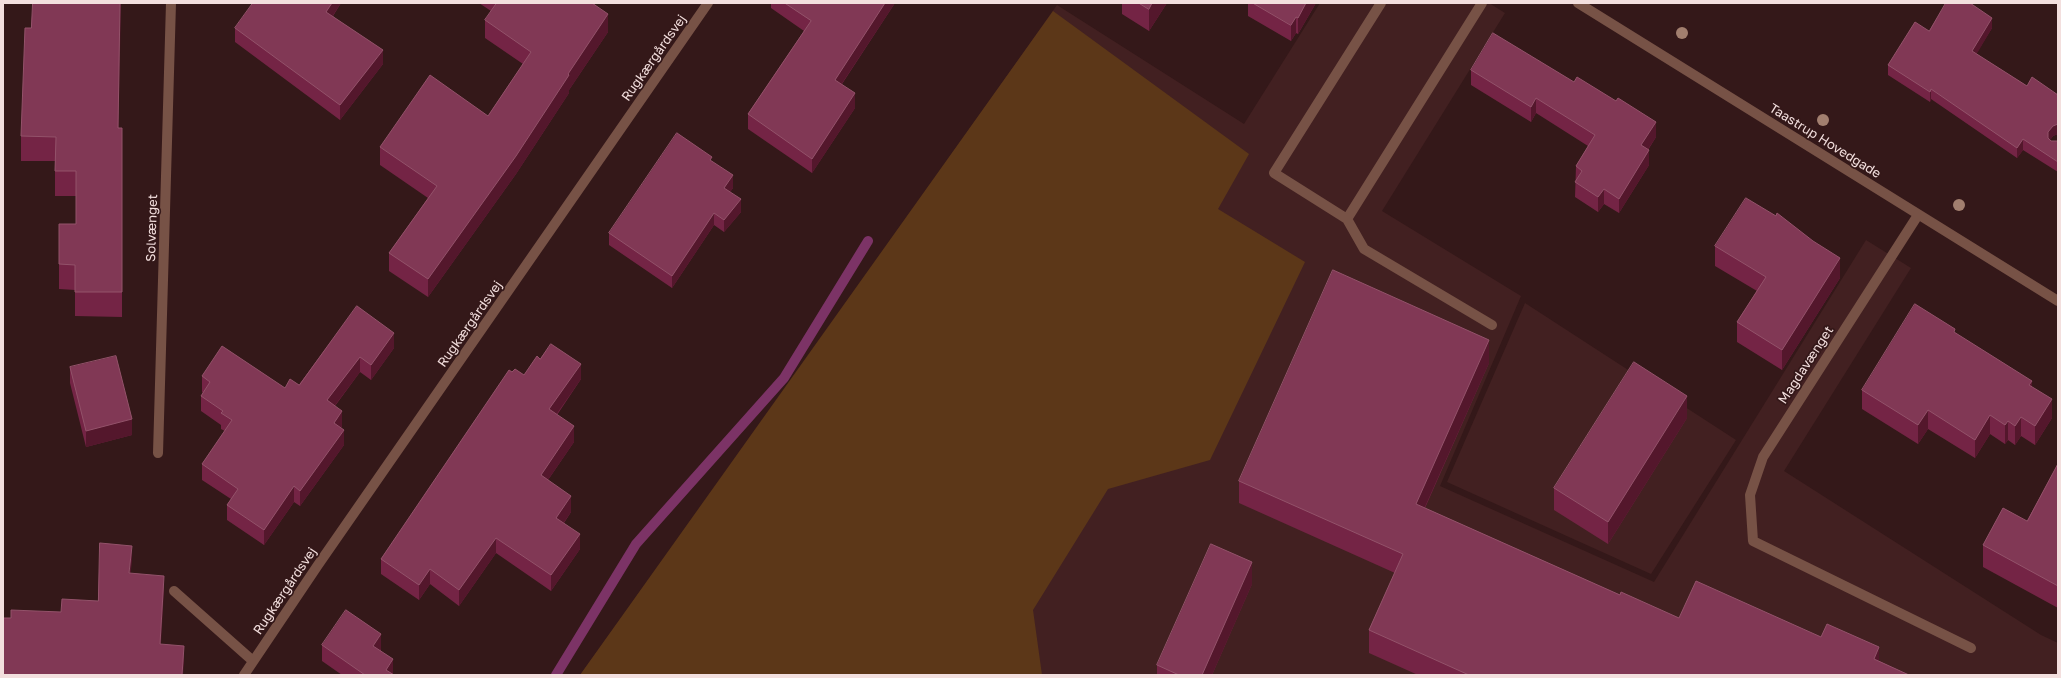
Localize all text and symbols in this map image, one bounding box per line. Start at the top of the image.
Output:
street label: Rugkærgårdsvej [618,12,690,104]
street label: Taastrup Hovedgade [1766,100,1884,182]
street label: Solvænget [143,194,161,262]
street label: Rugkærgårdsvej [434,278,506,370]
street label: Magdavænget [1775,323,1837,407]
street label: Rugkærgårdsvej [250,544,320,638]

